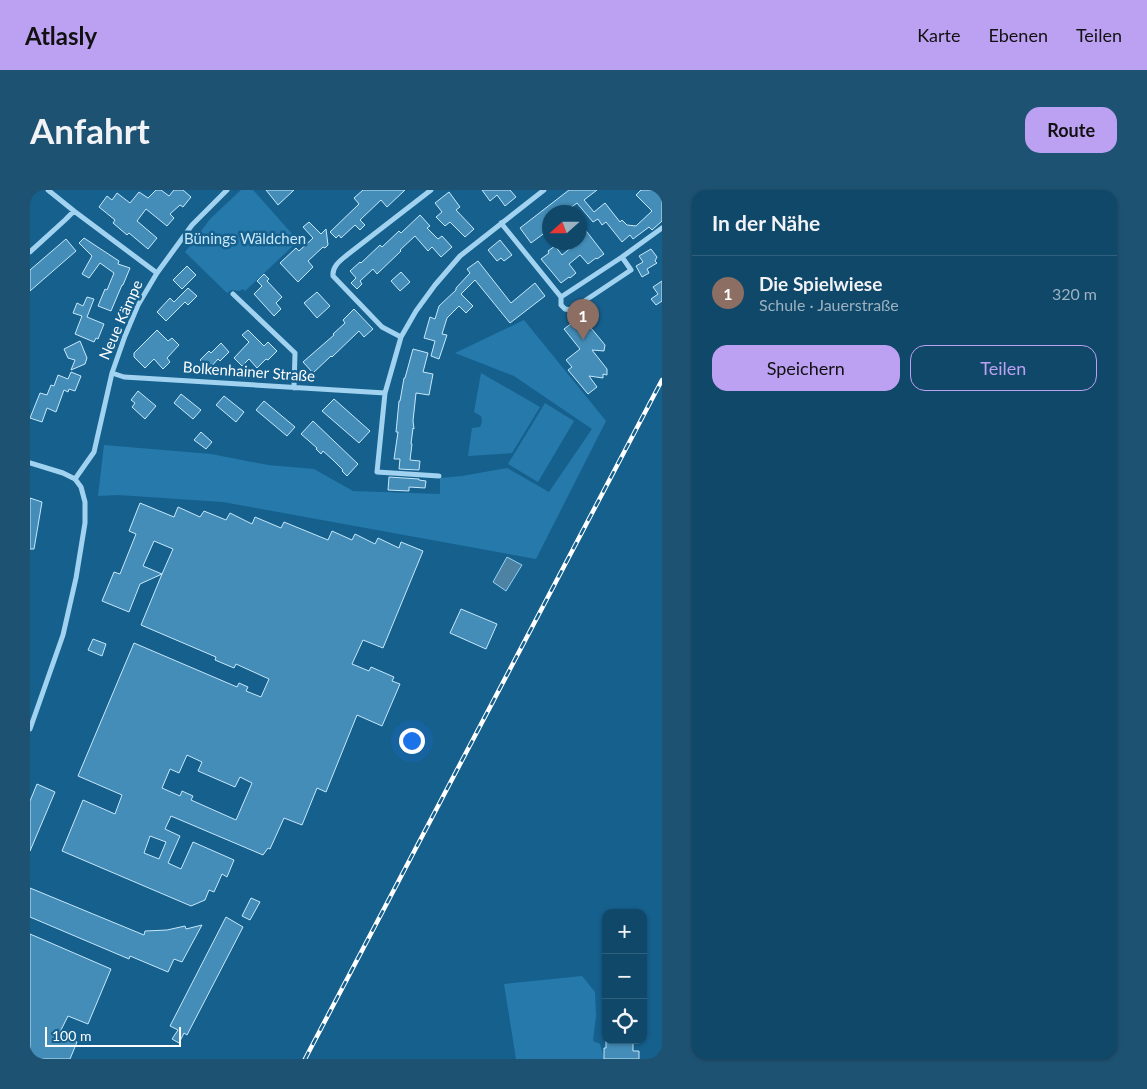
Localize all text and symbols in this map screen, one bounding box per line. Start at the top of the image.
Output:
text: Atlasly [25,21,97,50]
text: Karte [917,24,960,46]
text: Ebenen [988,24,1048,46]
text: Teilen [1076,24,1122,46]
button: Route [1025,107,1117,153]
text: Anfahrt [30,109,150,151]
north arrow [542,205,587,250]
text: In der Nähe [712,210,820,235]
park label: Bünings Wäldchen [184,229,306,247]
text: Die Spielwiese [759,272,882,295]
street label: Neue Kämpe [95,277,146,362]
text: 1 [723,284,733,303]
text: 320 m [1052,284,1097,303]
text: Schule · Jauerstraße [759,295,899,314]
pin: 1 [567,299,599,340]
button: Speichern [712,345,900,391]
button: Teilen [910,345,1097,391]
street label: Bolkenhainer Straße [182,357,316,385]
your location [399,728,425,754]
map controls [602,909,647,1044]
button: + [602,909,647,954]
button: − [602,954,647,999]
button: locate [602,999,647,1044]
scale bar [45,1024,181,1047]
text: 100 m [52,1027,91,1044]

